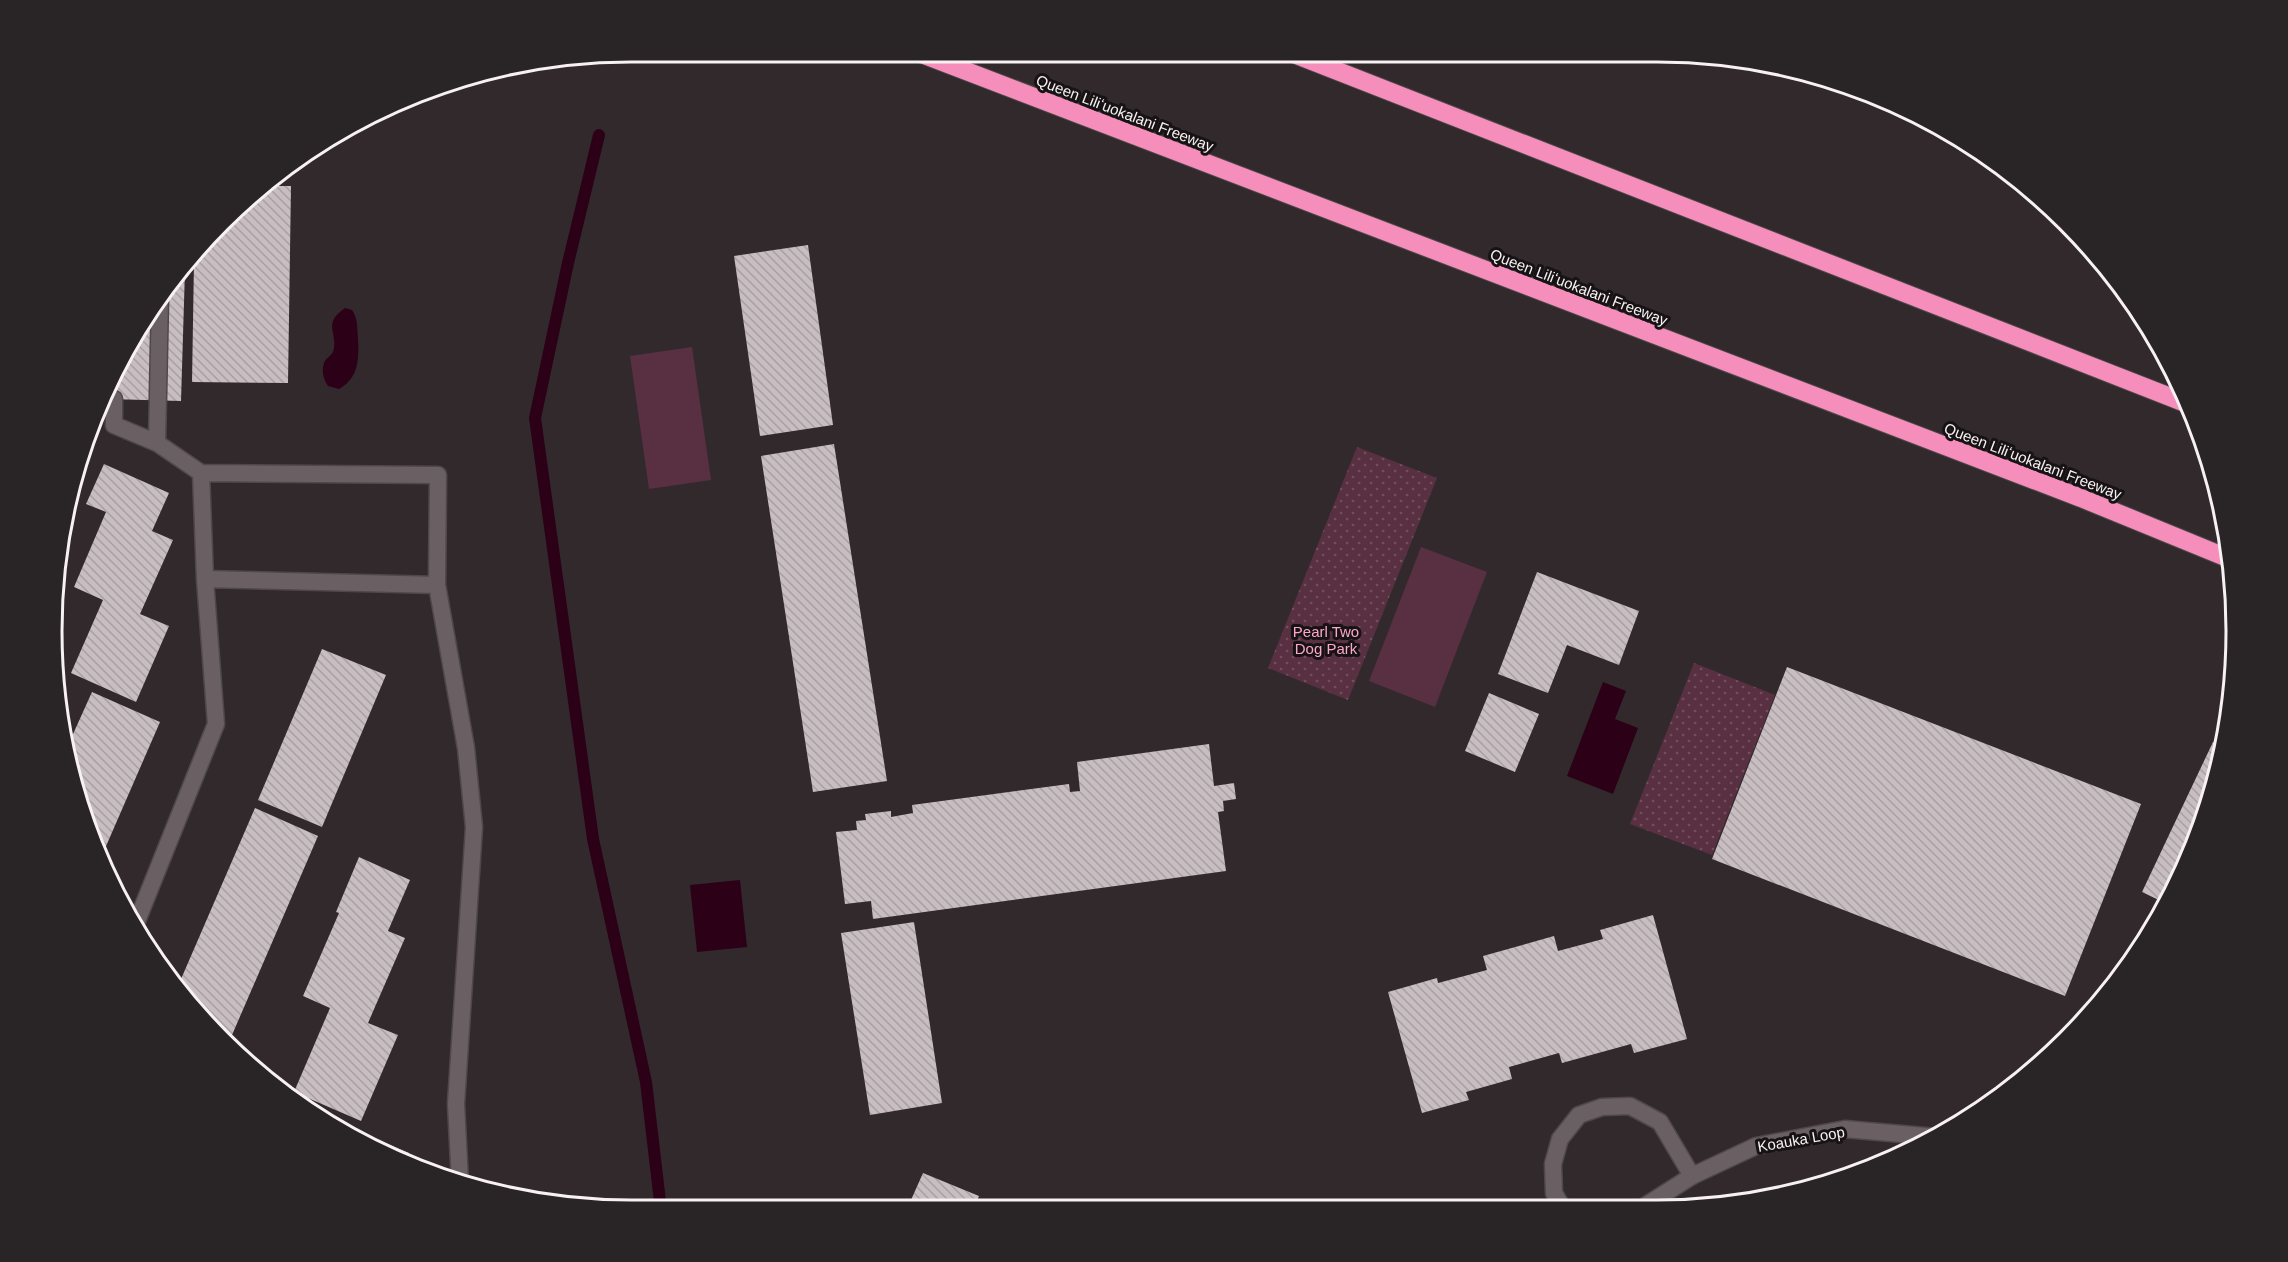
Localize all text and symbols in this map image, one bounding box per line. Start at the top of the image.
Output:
street label: Queen Liliʻuokalani Freeway [1034,71,1216,155]
street label: Queen Liliʻuokalani Freeway [1488,245,1670,329]
street label: Queen Liliʻuokalani Freeway [1942,419,2124,503]
park label: Pearl Two Dog Park [1293,623,1359,657]
street label: Koauka Loop [1756,1123,1846,1155]

